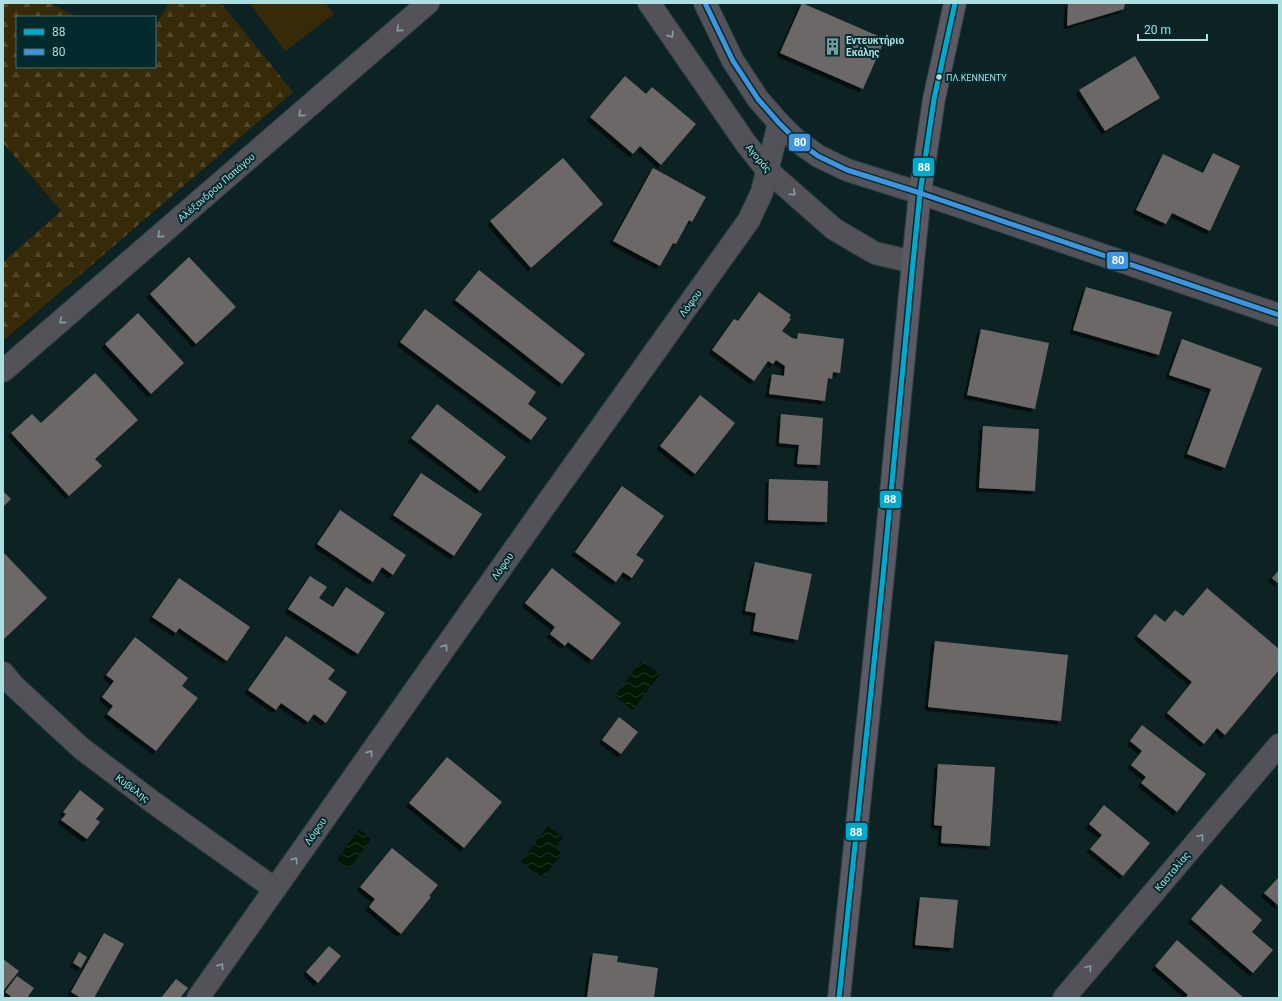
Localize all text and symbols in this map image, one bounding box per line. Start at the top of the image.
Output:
legend [16,16,156,68]
scale bar [1138,16,1207,42]
text: 20 m [1144,23,1171,37]
one-way arrow [396,24,404,31]
text: 88 [52,25,66,39]
one-way arrow [666,31,674,38]
place label: Εντευκτήριο Εκάλης [846,35,905,58]
building icon: Εντευκτήριο Εκάλης [823,36,843,56]
text: 80 [52,45,66,59]
marker: ΠΛ.ΚΕΝΝΕΝΤΥ [934,72,944,82]
place label: ΠΛ.ΚΕΝΝΕΝΤΥ [946,73,1007,83]
one-way arrow [298,109,305,116]
line badge: 80 [788,133,811,152]
text: 80 [794,136,806,149]
street label: Αγοράς [743,142,774,175]
street label: Αλέξανδρου Παπάγου [176,151,258,225]
line badge: 88 [912,157,935,177]
text: 88 [918,161,930,174]
one-way arrow [788,188,796,196]
one-way arrow [157,231,165,238]
line badge: 80 [1106,251,1129,270]
text: 80 [1112,254,1124,267]
street label: Λόφου [677,288,705,319]
one-way arrow [59,316,66,323]
line badge: 88 [879,490,902,509]
text: 88 [884,493,896,506]
street label: Λόφου [489,551,516,582]
one-way arrow [440,644,448,651]
one-way arrow [365,751,372,758]
street label: Κυβέλης [113,772,152,805]
street label: Λόφου [302,816,329,847]
line badge: 88 [845,822,868,841]
text: 88 [850,826,862,839]
one-way arrow [1196,835,1203,842]
street label: Κασταλίας [1153,849,1193,894]
one-way arrow [290,857,297,864]
one-way arrow [216,963,224,970]
one-way arrow [1085,966,1092,973]

